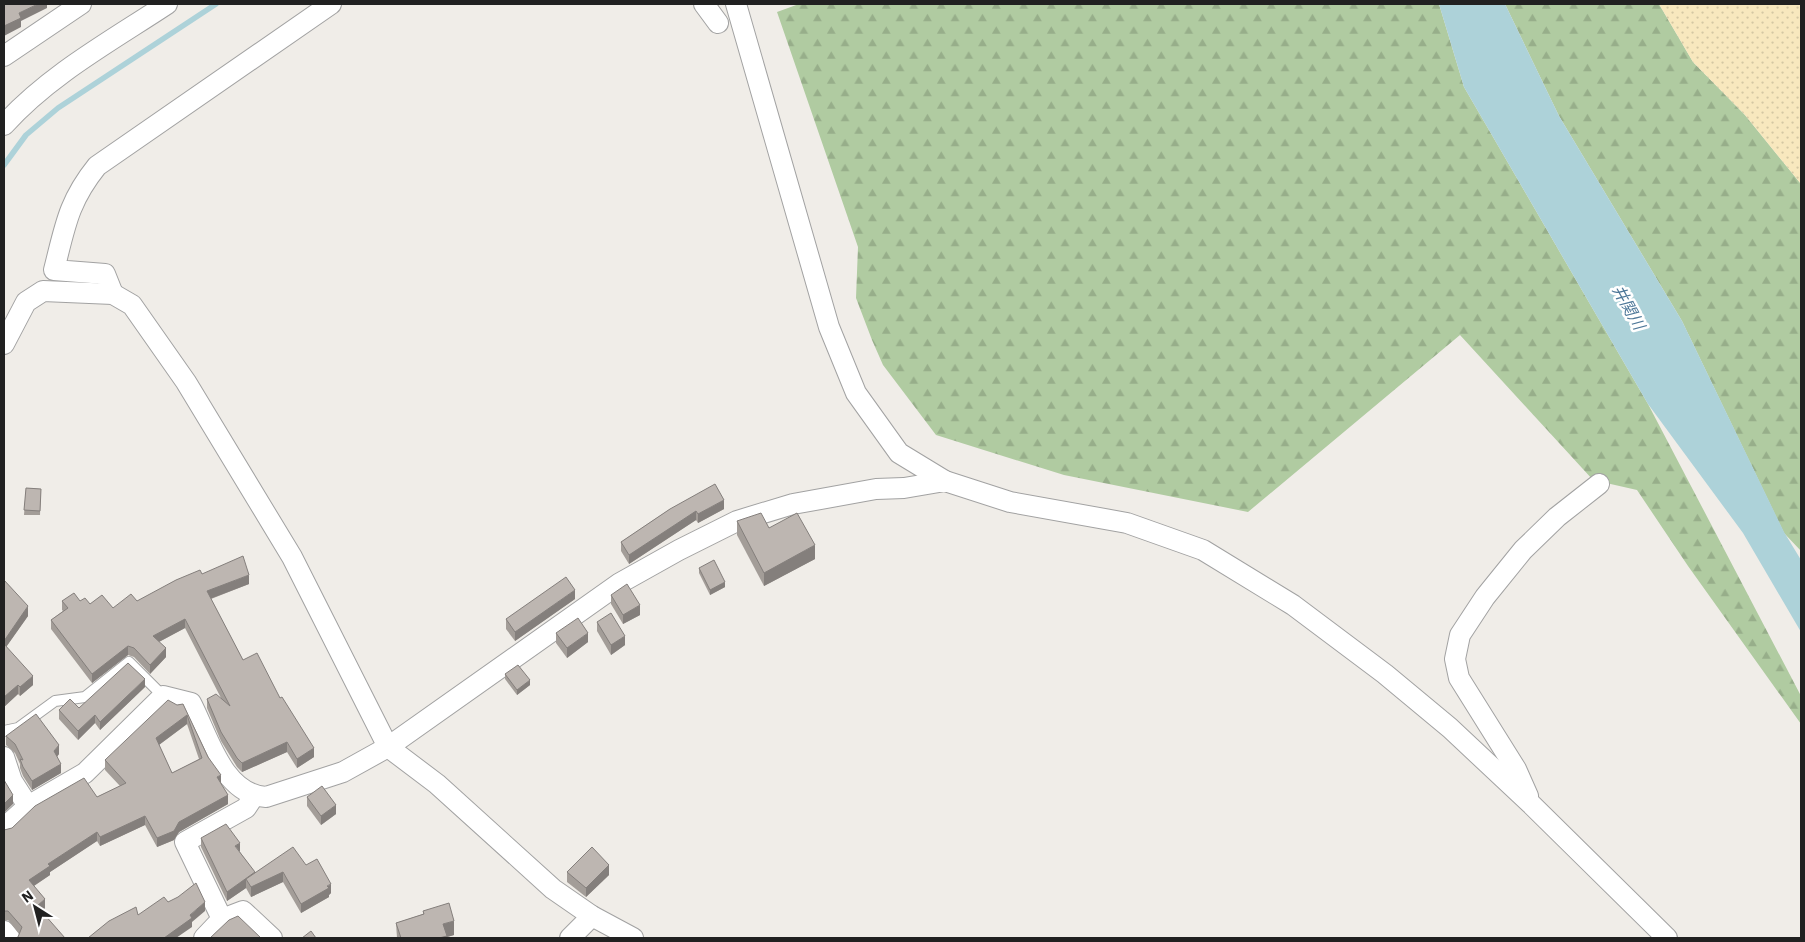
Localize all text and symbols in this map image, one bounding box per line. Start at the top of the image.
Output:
water label: 井関川 [1609,281,1650,335]
north arrow [10,882,60,932]
text: N [18,886,37,907]

